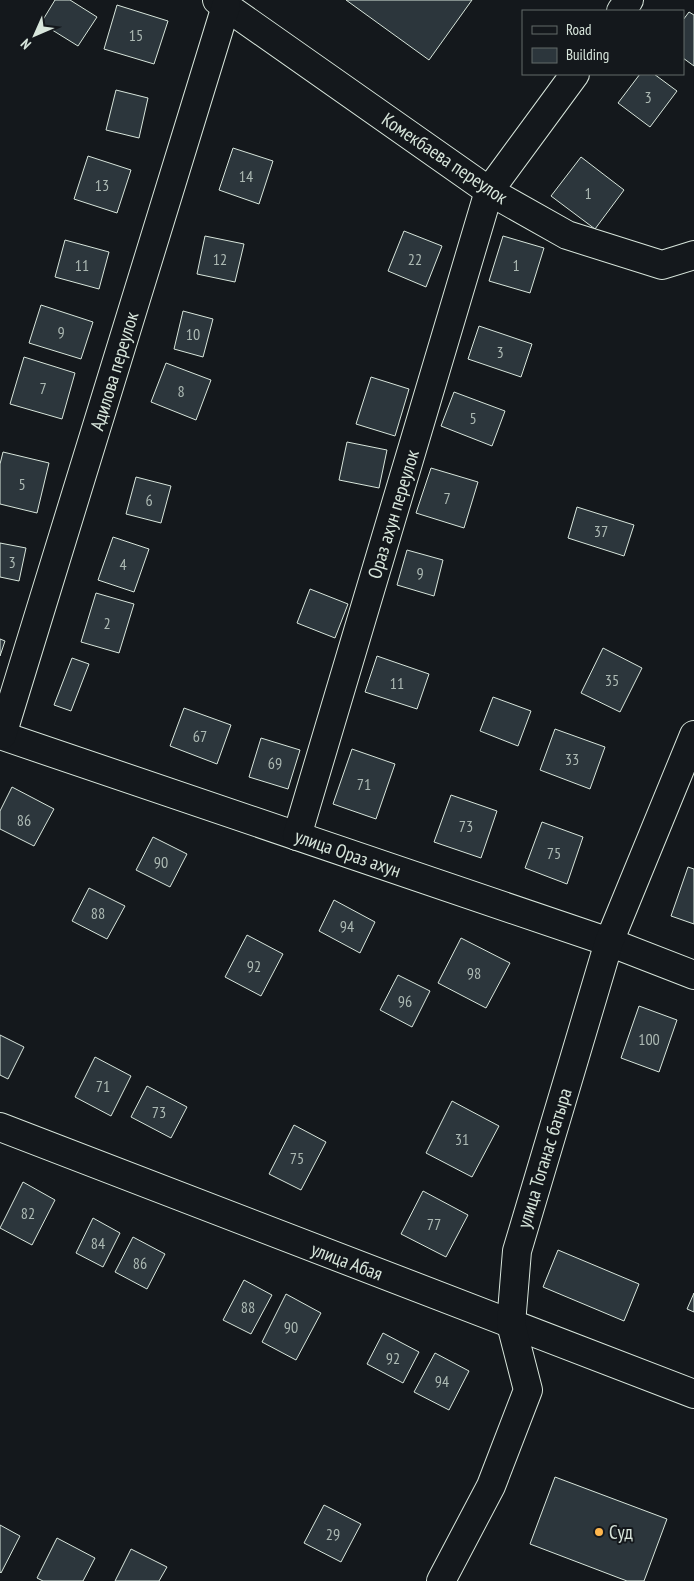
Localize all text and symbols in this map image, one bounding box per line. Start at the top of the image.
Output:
north arrow [10,10,60,60]
legend [522,10,684,75]
text: Road [566,20,592,39]
house number: 15 [129,25,143,45]
text: N [17,35,35,53]
text: Building [566,45,609,64]
house number: 3 [644,87,652,107]
street label: Комекбаева переулок [377,107,513,209]
house number: 14 [239,166,253,186]
house number: 13 [95,175,109,195]
house number: 1 [584,183,592,203]
house number: 12 [213,249,227,269]
house number: 22 [408,249,422,269]
house number: 11 [75,255,89,275]
house number: 1 [512,255,520,275]
street label: Адилова переулок [85,308,144,433]
house number: 9 [57,322,65,342]
house number: 10 [186,324,200,344]
house number: 3 [496,342,504,362]
house number: 7 [39,378,47,398]
house number: 8 [177,381,185,401]
house number: 5 [469,408,477,428]
street label: Ораз ахун переулок [362,446,424,581]
house number: 5 [18,474,26,494]
house number: 7 [443,488,451,508]
house number: 6 [145,490,153,510]
house number: 37 [594,521,608,541]
house number: 3 [8,552,16,572]
house number: 4 [119,554,127,574]
house number: 9 [416,563,424,583]
house number: 2 [103,613,111,633]
house number: 35 [605,670,619,690]
house number: 11 [390,673,404,693]
house number: 67 [193,726,207,746]
house number: 33 [565,749,579,769]
house number: 69 [268,753,282,773]
house number: 71 [357,774,371,794]
house number: 86 [17,810,31,830]
house number: 73 [459,816,473,836]
street label: улица Ораз ахун [292,824,404,882]
house number: 75 [547,843,561,863]
house number: 90 [154,852,168,872]
house number: 88 [91,903,105,923]
house number: 94 [340,916,354,936]
house number: 92 [247,956,261,976]
house number: 98 [467,963,481,983]
house number: 96 [398,991,412,1011]
house number: 100 [638,1029,660,1049]
house number: 71 [96,1076,110,1096]
street label: улица Тоганас батыра [511,1085,577,1231]
house number: 73 [152,1102,166,1122]
house number: 31 [455,1129,469,1149]
house number: 75 [290,1148,304,1168]
house number: 82 [21,1203,35,1223]
house number: 77 [427,1214,441,1234]
house number: 84 [91,1233,105,1253]
street label: улица Абая [308,1236,386,1286]
house number: 86 [133,1253,147,1273]
house number: 88 [241,1297,255,1317]
house number: 90 [284,1317,298,1337]
house number: 92 [386,1348,400,1368]
house number: 94 [435,1371,449,1391]
place label: Суд [609,1520,633,1544]
house number: 29 [326,1524,340,1544]
marker: Суд [593,1526,605,1538]

